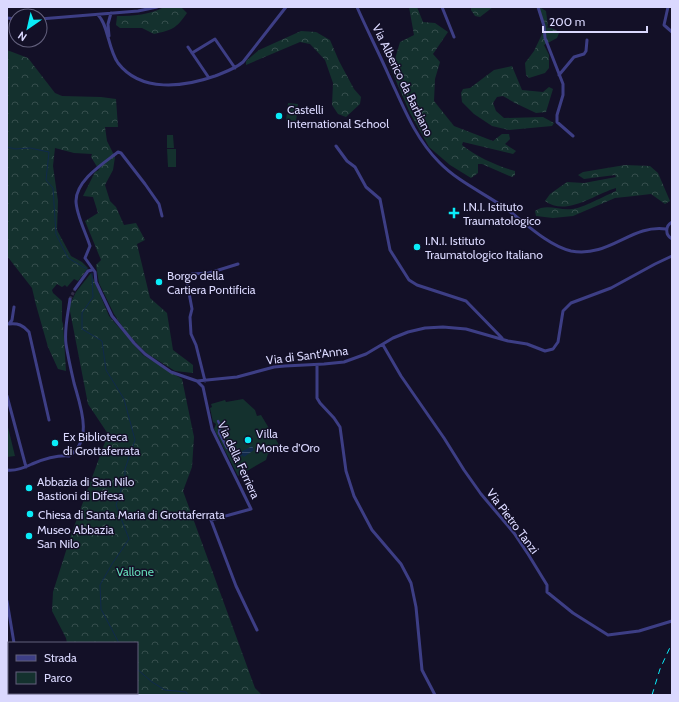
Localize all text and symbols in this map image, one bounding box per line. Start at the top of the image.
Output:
north arrow [8,8,48,48]
scale bar [543,8,647,34]
text: 200 m [549,14,585,29]
street label: Via Alberico da Barbiano [369,21,437,139]
text: N [15,28,30,44]
place label: Castelli International School [287,102,389,131]
marker: Castelli International School [274,111,284,121]
place label: I.N.I. Istituto Traumatologico [463,199,541,228]
marker: I.N.I. Istituto Traumatologico [448,207,460,219]
place label: I.N.I. Istituto Traumatologico Italiano [425,233,543,262]
marker: I.N.I. Istituto Traumatologico Italiano [412,242,422,252]
place label: Borgo della Cartiera Pontificia [167,268,256,297]
marker: Borgo della Cartiera Pontificia [154,277,164,287]
street label: Via di Sant'Anna [265,343,349,367]
street label: Via della Ferriera [215,419,264,501]
place label: Villa Monte d'Oro [256,426,320,455]
place label: Ex Biblioteca di Grottaferrata [63,429,140,458]
marker: Villa Monte d'Oro [243,435,253,445]
marker: Ex Biblioteca di Grottaferrata [50,438,60,448]
place label: Abbazia di San Nilo Bastioni di Difesa [37,474,135,503]
marker: Abbazia di San Nilo Bastioni di Difesa [24,483,34,493]
street label: Via Pietro Tanzi [484,485,542,557]
place label: Chiesa di Santa Maria di Grottaferrata [38,507,225,522]
marker: Chiesa di Santa Maria di Grottaferrata [25,509,35,519]
place label: Museo Abbazia San Nilo [37,522,114,551]
marker: Museo Abbazia San Nilo [24,531,34,541]
park label: Vallone [116,564,154,579]
legend [8,642,138,694]
text: Strada [44,650,77,665]
text: Parco [44,670,72,685]

